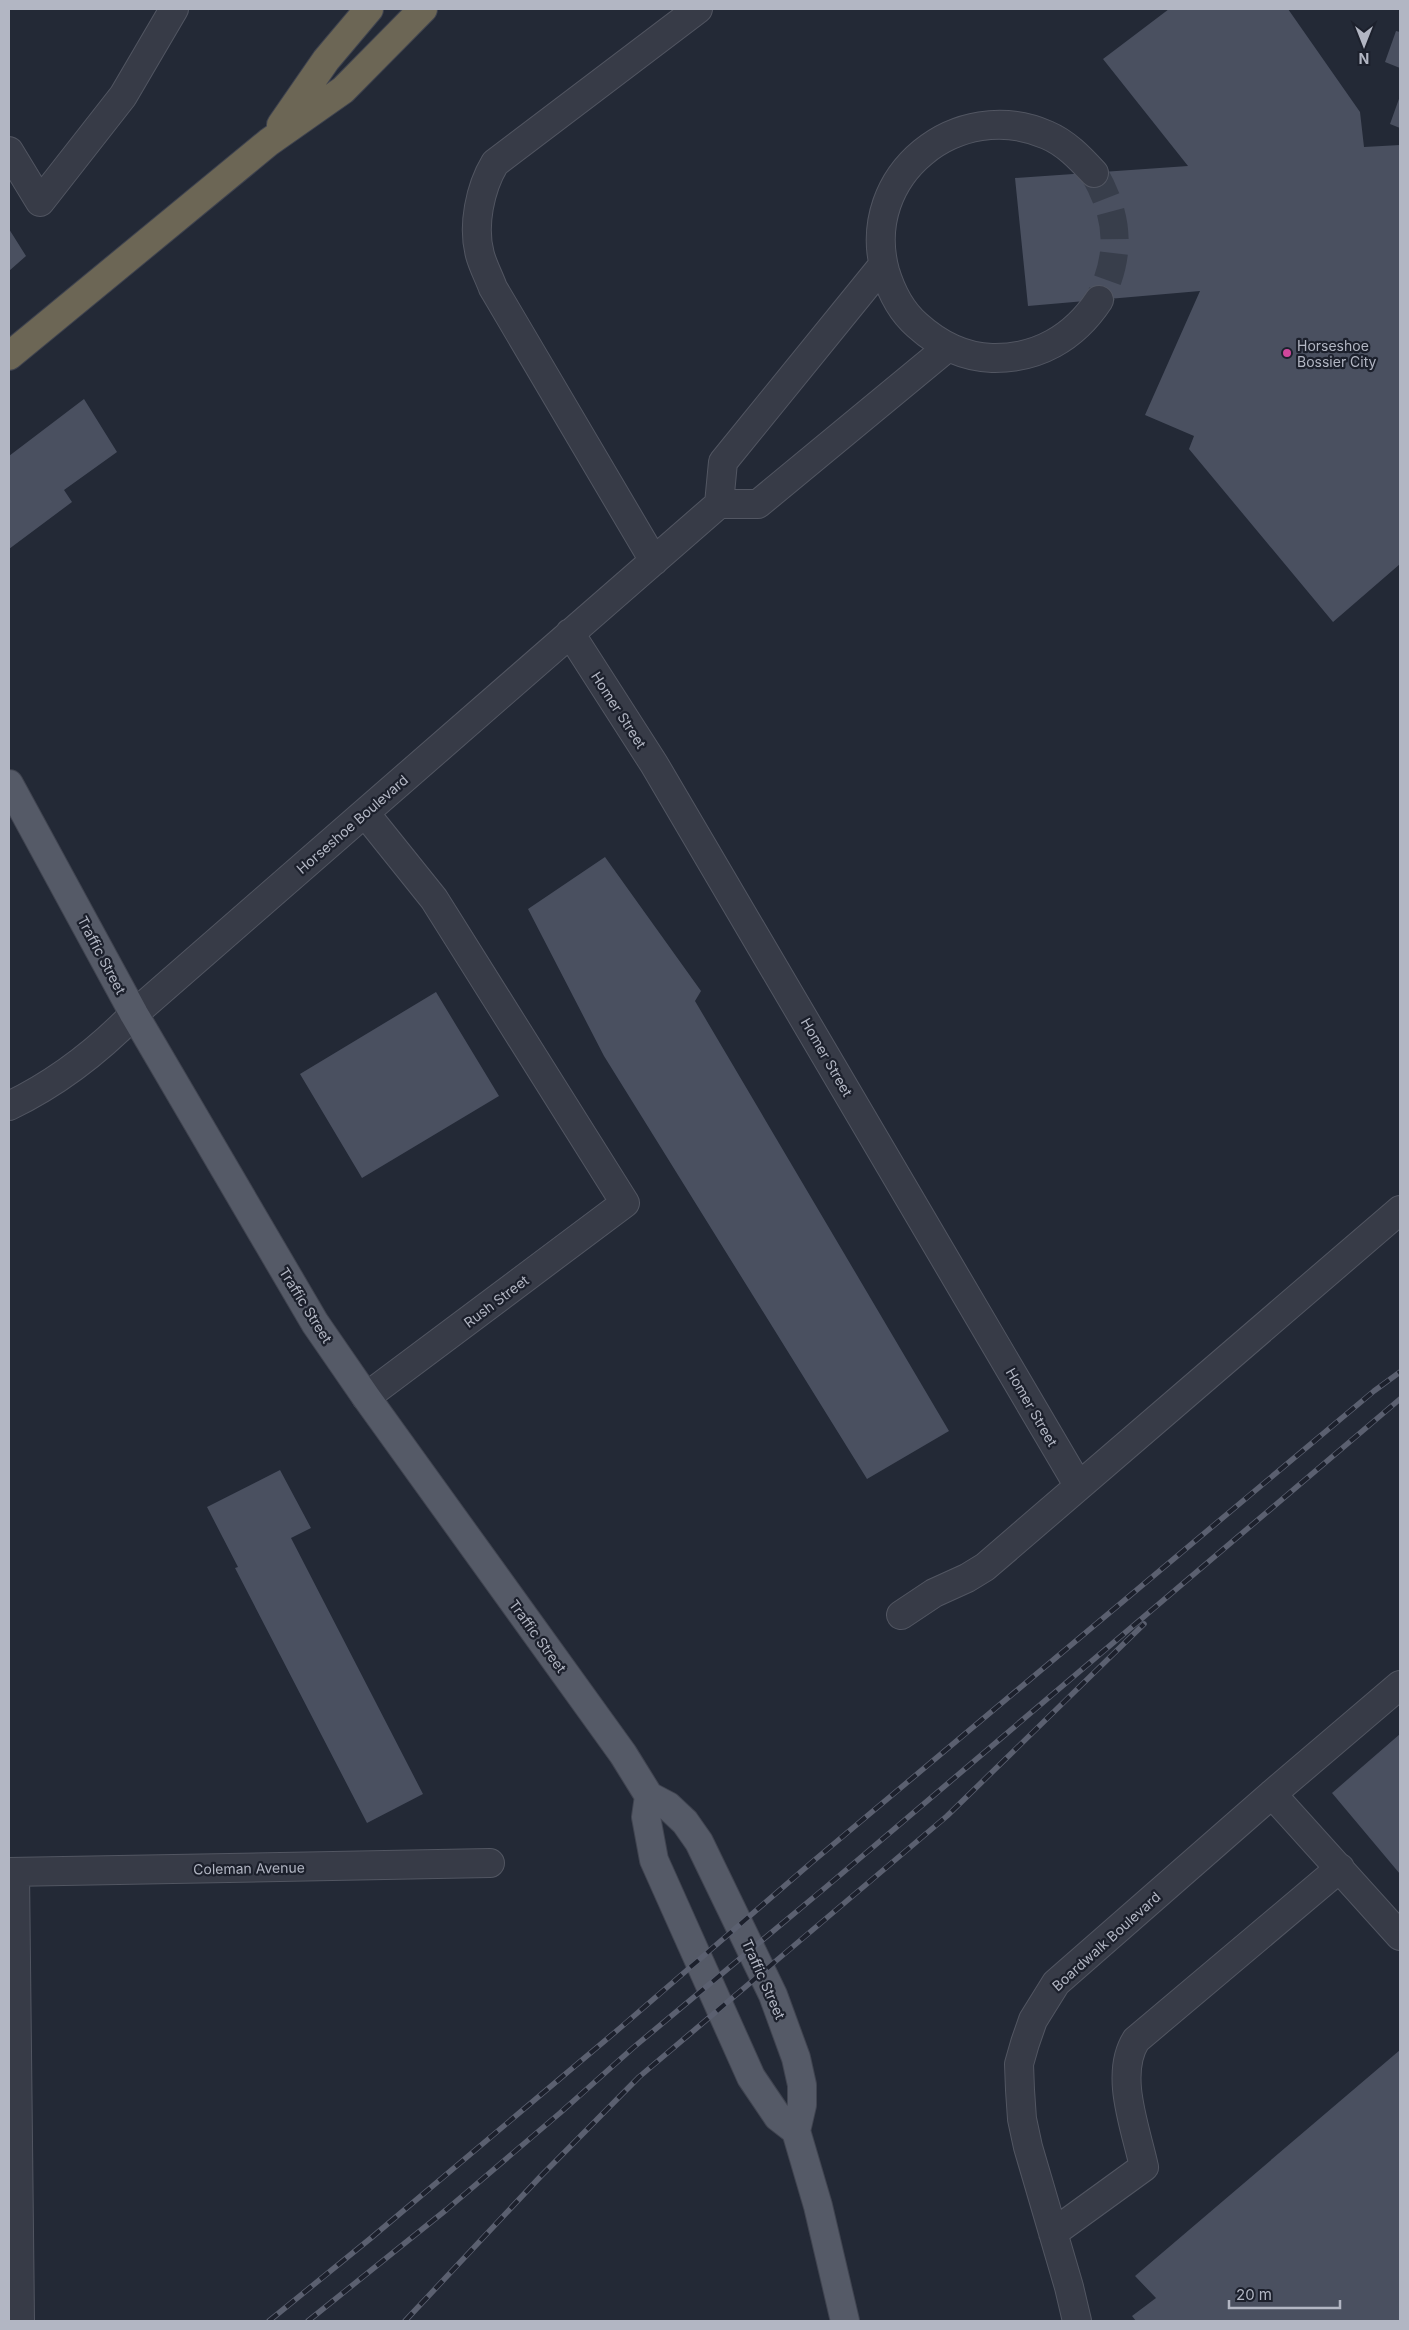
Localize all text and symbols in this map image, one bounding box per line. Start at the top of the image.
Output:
north arrow [1339,20,1389,70]
text: N [1359,50,1369,67]
place label: Horseshoe Bossier City [1297,337,1377,370]
marker: Horseshoe Bossier City [1281,347,1293,359]
street label: Homer Street [588,668,650,752]
street label: Horseshoe Boulevard [293,771,411,877]
street label: Traffic Street [74,913,130,997]
street label: Homer Street [798,1015,857,1100]
street label: Traffic Street [276,1264,336,1346]
street label: Rush Street [460,1271,532,1331]
street label: Homer Street [1003,1365,1062,1450]
street label: Traffic Street [506,1596,570,1676]
street label: Coleman Avenue [193,1859,305,1877]
street label: Boardwalk Boulevard [1048,1888,1164,1994]
street label: Traffic Street [739,1936,789,2022]
scale bar [1229,2278,1340,2310]
text: 20 m [1236,2285,1272,2304]

